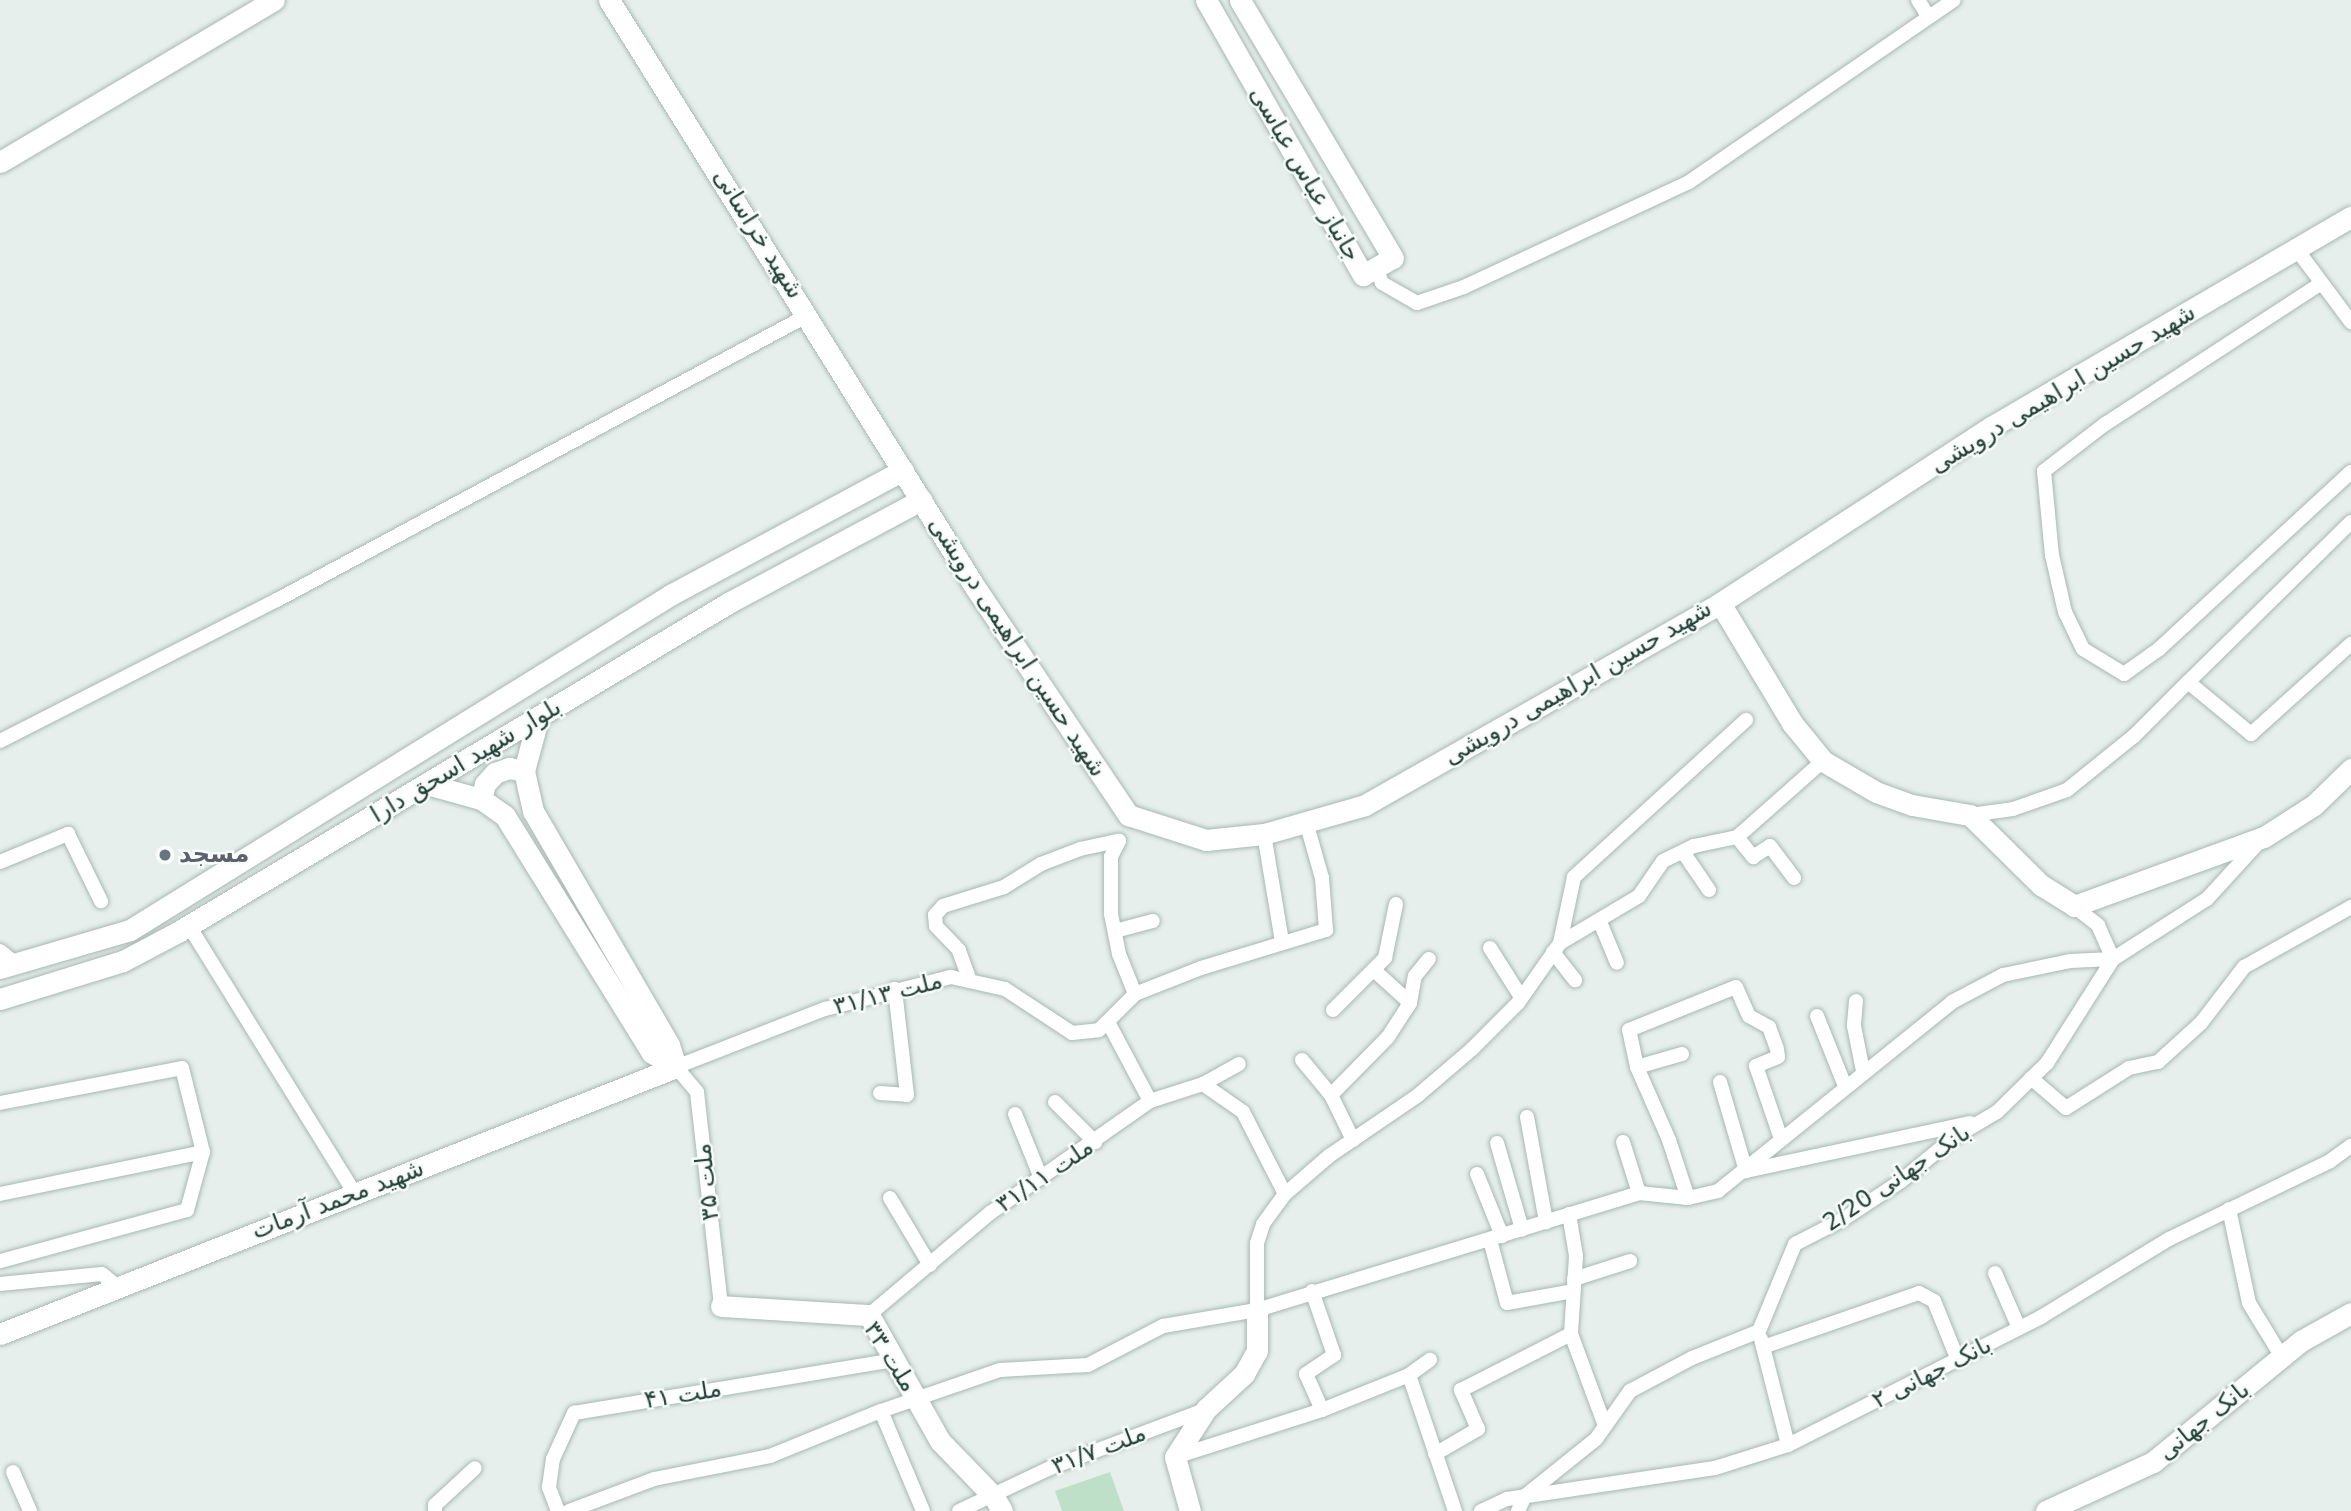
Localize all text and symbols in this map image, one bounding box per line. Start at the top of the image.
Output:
street label: جانباز عباس عباسی [1243,81,1367,267]
street label: شهید خراسانی [707,164,809,304]
street label: شهید حسین ابراهیمی درویشی [1925,298,2201,480]
street label: شهید حسین ابراهیمی درویشی [922,511,1112,783]
street label: شهید حسین ابراهیمی درویشی [1439,594,1717,772]
street label: بلوار شهید اسحق دارا [366,693,566,829]
place label: مسجد [179,841,249,869]
marker: مسجد [157,847,173,863]
street label: ملت ۳۱/۱۳ [830,967,946,1021]
street label: بانک جهانی 2/20 [1818,1118,1976,1238]
street label: ملت ۳۱/۱۱ [991,1133,1099,1219]
street label: ملت ۳۵ [689,1142,725,1222]
street label: شهید محمد آرمات [248,1154,428,1246]
street label: ملت ۳۳ [857,1316,923,1398]
street label: بانک جهانی ۲ [1867,1331,1997,1415]
street label: ملت ۴۱ [642,1375,724,1415]
street label: بانک جهانی [2152,1375,2256,1467]
street label: ملت ۳۱/۷ [1048,1419,1150,1481]

